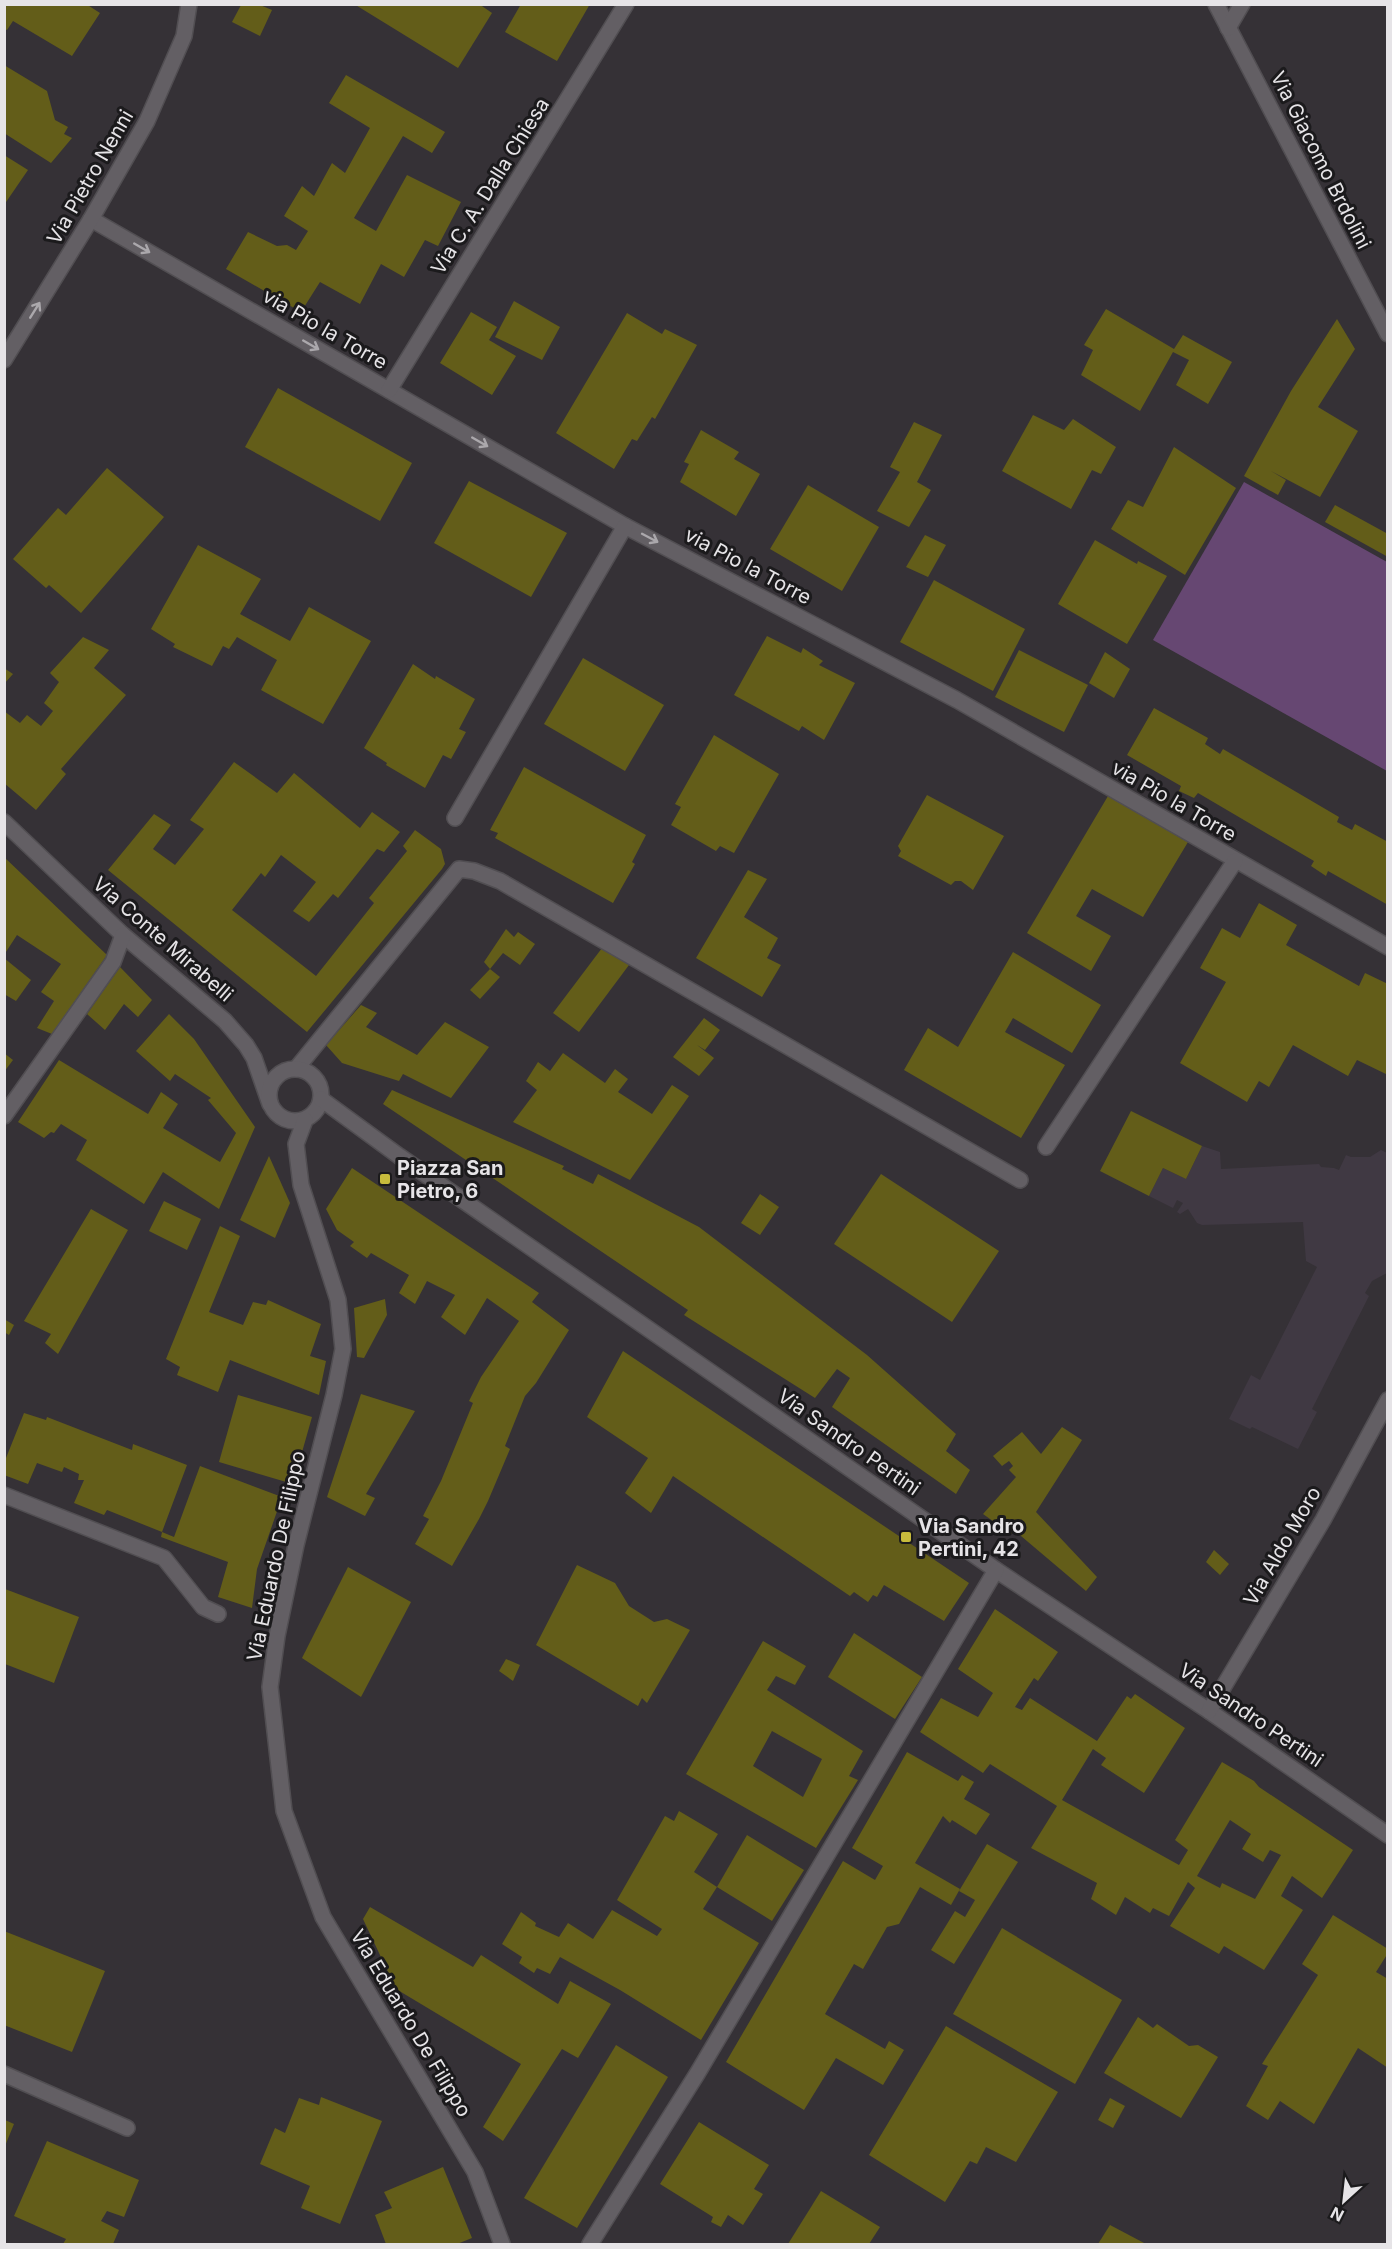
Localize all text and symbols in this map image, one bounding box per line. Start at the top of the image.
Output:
street label: Via Giacomo Brdolini [1266,67,1376,253]
street label: Via C. A. Dalla Chiesa [426,93,554,279]
street label: Via Pietro Nenni [42,105,138,249]
one-way arrow [133,242,150,254]
street label: via Pio la Torre [258,284,392,374]
one-way arrow [30,302,42,319]
one-way arrow [302,339,319,351]
one-way arrow [471,436,488,448]
street label: via Pio la Torre [681,523,815,609]
one-way arrow [640,533,658,544]
street label: via Pio la Torre [1107,756,1241,846]
street label: Via Conte Mirabelli [88,872,238,1006]
place label: Piazza San Pietro, 6 [397,1156,503,1203]
marker: Piazza San Pietro, 6 [378,1172,392,1186]
street label: Via Sandro Pertini [773,1384,925,1500]
street label: Via Eduardo De Filippo [242,1449,310,1663]
street label: Via Aldo Moro [1238,1482,1326,1610]
place label: Via Sandro Pertini, 42 [918,1514,1024,1561]
marker: Via Sandro Pertini, 42 [899,1530,913,1544]
street label: Via Sandro Pertini [1174,1658,1328,1772]
street label: Via Eduardo De Filippo [345,1925,477,2121]
north arrow [1314,2171,1374,2231]
text: N [1327,2203,1347,2226]

